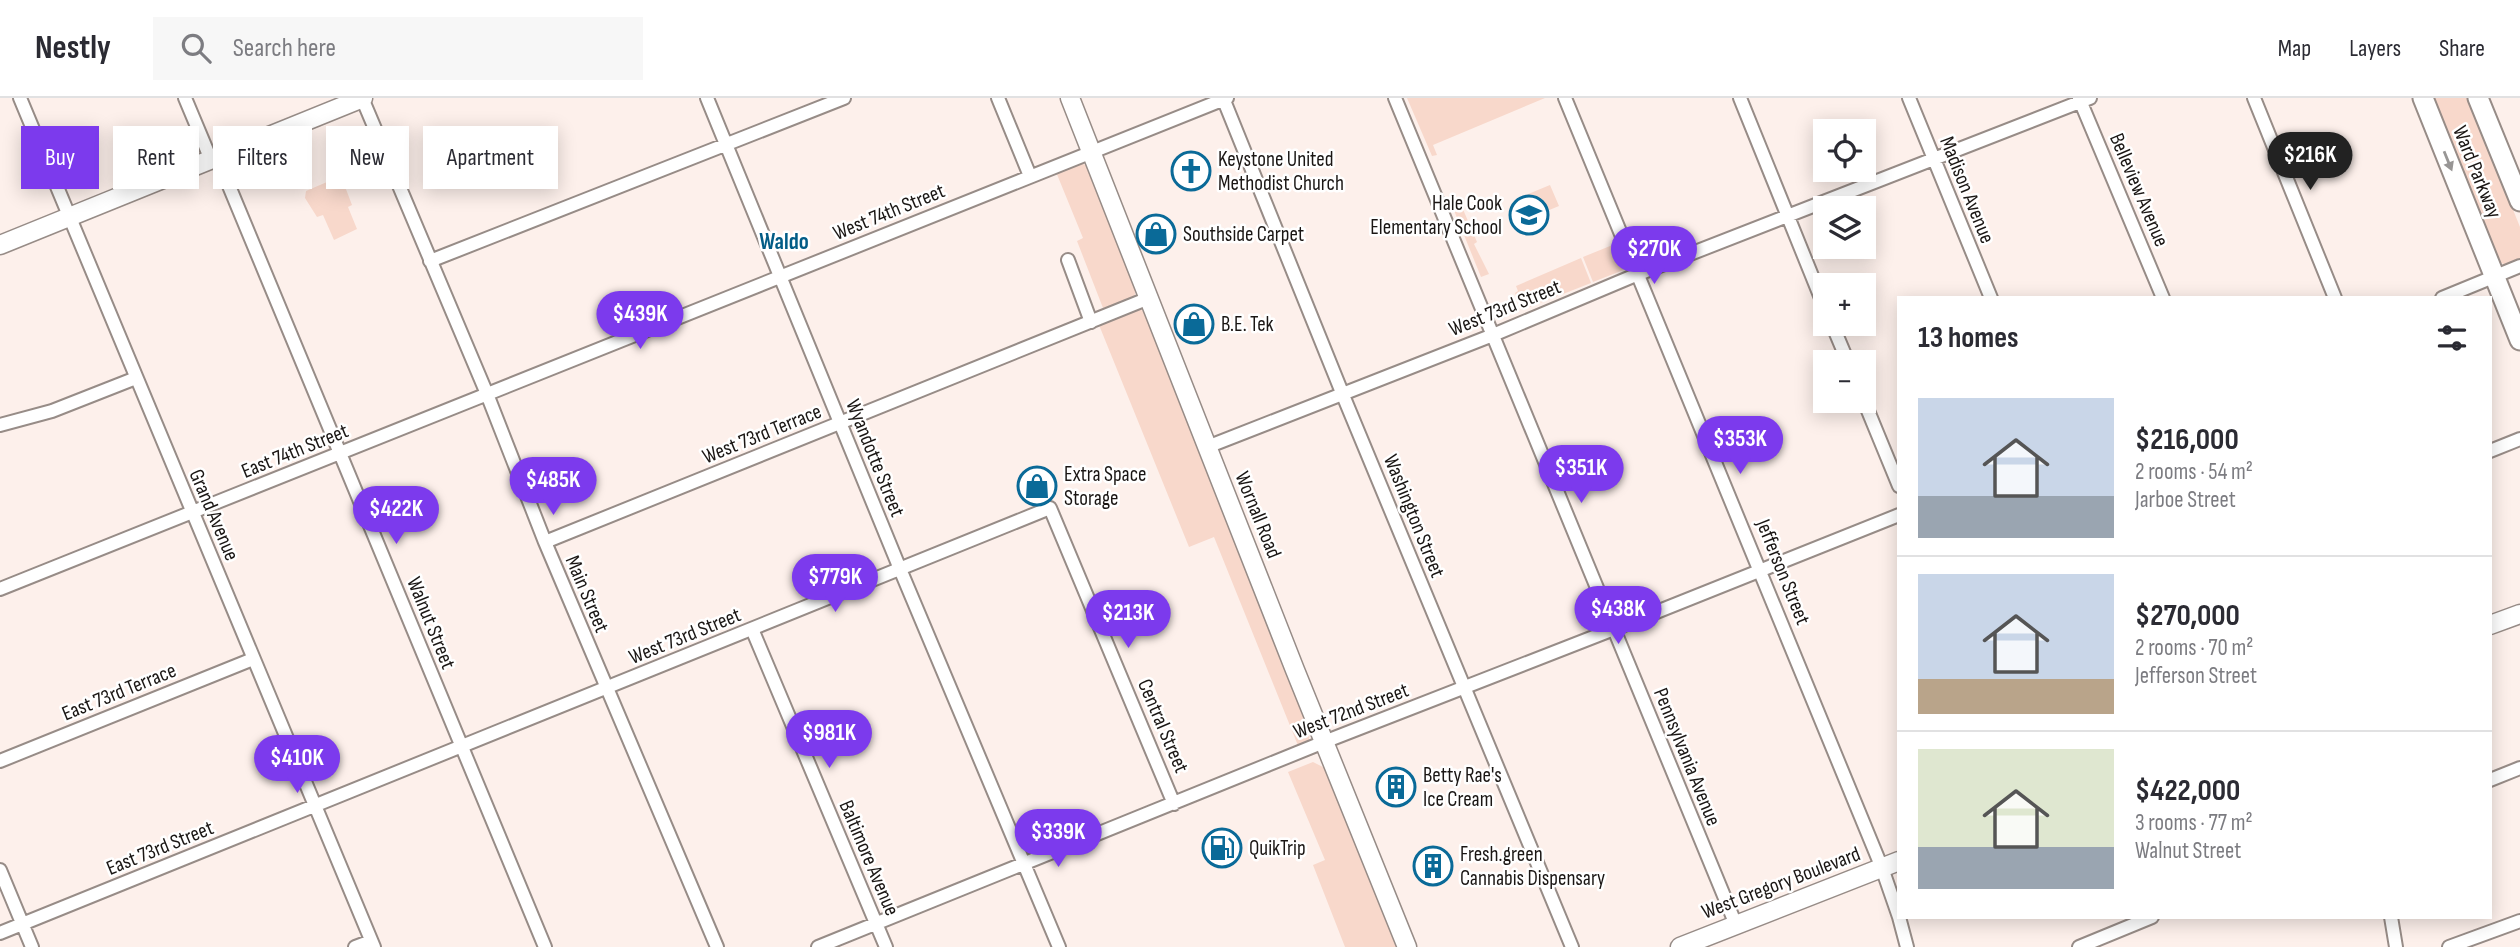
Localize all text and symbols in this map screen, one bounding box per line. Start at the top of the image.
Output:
search box [153,17,643,80]
text: Nestly [35,28,111,68]
icon: search [177,29,215,67]
text: Search here [233,33,336,64]
text: Map [2278,34,2311,63]
text: Layers [2349,34,2401,63]
text: Share [2439,34,2485,63]
map controls [1813,119,1876,413]
button: locate [1813,119,1876,182]
street label: Ward Parkway [2447,122,2507,222]
chip: Buy [21,126,99,189]
chip: Rent [113,126,199,189]
chip: Filters [213,126,312,189]
chip: New [326,126,409,189]
chip: Apartment [423,126,558,189]
street label: Belleview Avenue [2104,130,2174,250]
pin: $216K [2261,132,2359,192]
street label: Madison Avenue [1934,133,2000,247]
text: $216K [2283,141,2337,169]
place label: Keystone United Methodist Church [1218,147,1344,196]
church icon: Keystone United Methodist Church [1170,150,1212,192]
one-way arrow [2443,151,2454,172]
street label: West 74th Street [830,178,948,246]
place label: Hale Cook Elementary School [1370,191,1502,240]
school or university icon: Hale Cook Elementary School [1508,194,1550,236]
button: layers [1813,196,1876,259]
shop icon: Southside Carpet [1135,213,1177,255]
place label: Southside Carpet [1183,222,1304,247]
pin: $270K [1605,226,1703,286]
district label: Waldo [759,228,809,256]
text: $270K [1627,235,1681,263]
button: + [1813,273,1876,336]
street label: West 73rd Street [1445,274,1565,342]
pin: $439K [591,292,689,351]
text: $439K [612,300,668,328]
shop icon: B.E. Tek [1173,303,1215,345]
place label: B.E. Tek [1221,312,1274,337]
icon: filters [2433,319,2471,357]
text: 13 homes [1918,320,2019,356]
button: − [1813,350,1876,413]
street label: Wyandotte Street [840,396,910,520]
street label: West 73rd Terrace [699,399,825,469]
pin: $353K [1691,416,1789,476]
street label: East 74th Street [238,418,352,484]
text: $216,000 [2135,422,2239,458]
text: $353K [1713,425,1767,453]
icon: home [1974,426,2058,510]
pin: $351K [1532,446,1630,505]
street label: Washington Street [1378,451,1450,581]
text: $351K [1555,454,1607,482]
pin: $485K [504,458,602,517]
text: 2 rooms · 54 m² [2135,458,2253,486]
place label: Extra Space Storage [1064,462,1146,511]
shop icon: Extra Space Storage [1016,465,1058,507]
street label: Grand Avenue [184,466,244,564]
text: $485K [526,466,580,494]
street label: Wornall Road [1229,468,1287,562]
pin: $422K [347,486,445,546]
text: Jarboe Street [2135,486,2236,514]
text: $422K [369,495,423,523]
street label: Jefferson Street [1750,515,1815,628]
street label: Main Street [560,552,614,636]
pin: $779K [786,554,884,614]
text: $779K [808,563,862,591]
street label: Walnut Street [401,573,461,673]
pin: $438K [1569,587,1667,646]
pin: $213K [1079,590,1177,650]
text: $438K [1590,595,1646,623]
text: $270,000 [2135,598,2240,634]
text: $213K [1102,599,1154,627]
street label: West 73rd Street [625,602,745,670]
icon: home [1974,602,2058,686]
text: 2 rooms · 70 m² [2135,634,2253,662]
street label: East 73rd Terrace [58,658,180,726]
text: Jefferson Street [2135,662,2257,690]
street label: Central Street [1132,675,1194,777]
street label: West 72nd Street [1290,678,1412,744]
street label: Pennsylvania Avenue [1648,684,1726,830]
pin: $981K [780,710,878,770]
text: $981K [802,719,856,747]
pin: $410K [248,736,346,795]
text: $410K [270,744,324,772]
place label: Betty Rae's Ice Cream [1423,763,1502,812]
building icon: Betty Rae's Ice Cream [1375,766,1417,808]
text: $422,000 [2135,773,2240,809]
icon: home [1974,777,2058,861]
street label: Baltimore Avenue [834,797,904,919]
text: 3 rooms · 77 m² [2135,809,2253,837]
pin: $339K [1009,810,1107,869]
street label: East 73rd Street [103,815,217,881]
text: $339K [1031,818,1085,846]
fuel station icon: QuikTrip [1201,827,1243,869]
place label: QuikTrip [1249,836,1306,861]
text: Walnut Street [2135,837,2241,865]
street label: West Gregory Boulevard [1698,841,1864,925]
place label: Fresh.green Cannabis Dispensary [1460,842,1605,891]
building icon: Fresh.green Cannabis Dispensary [1412,845,1454,887]

